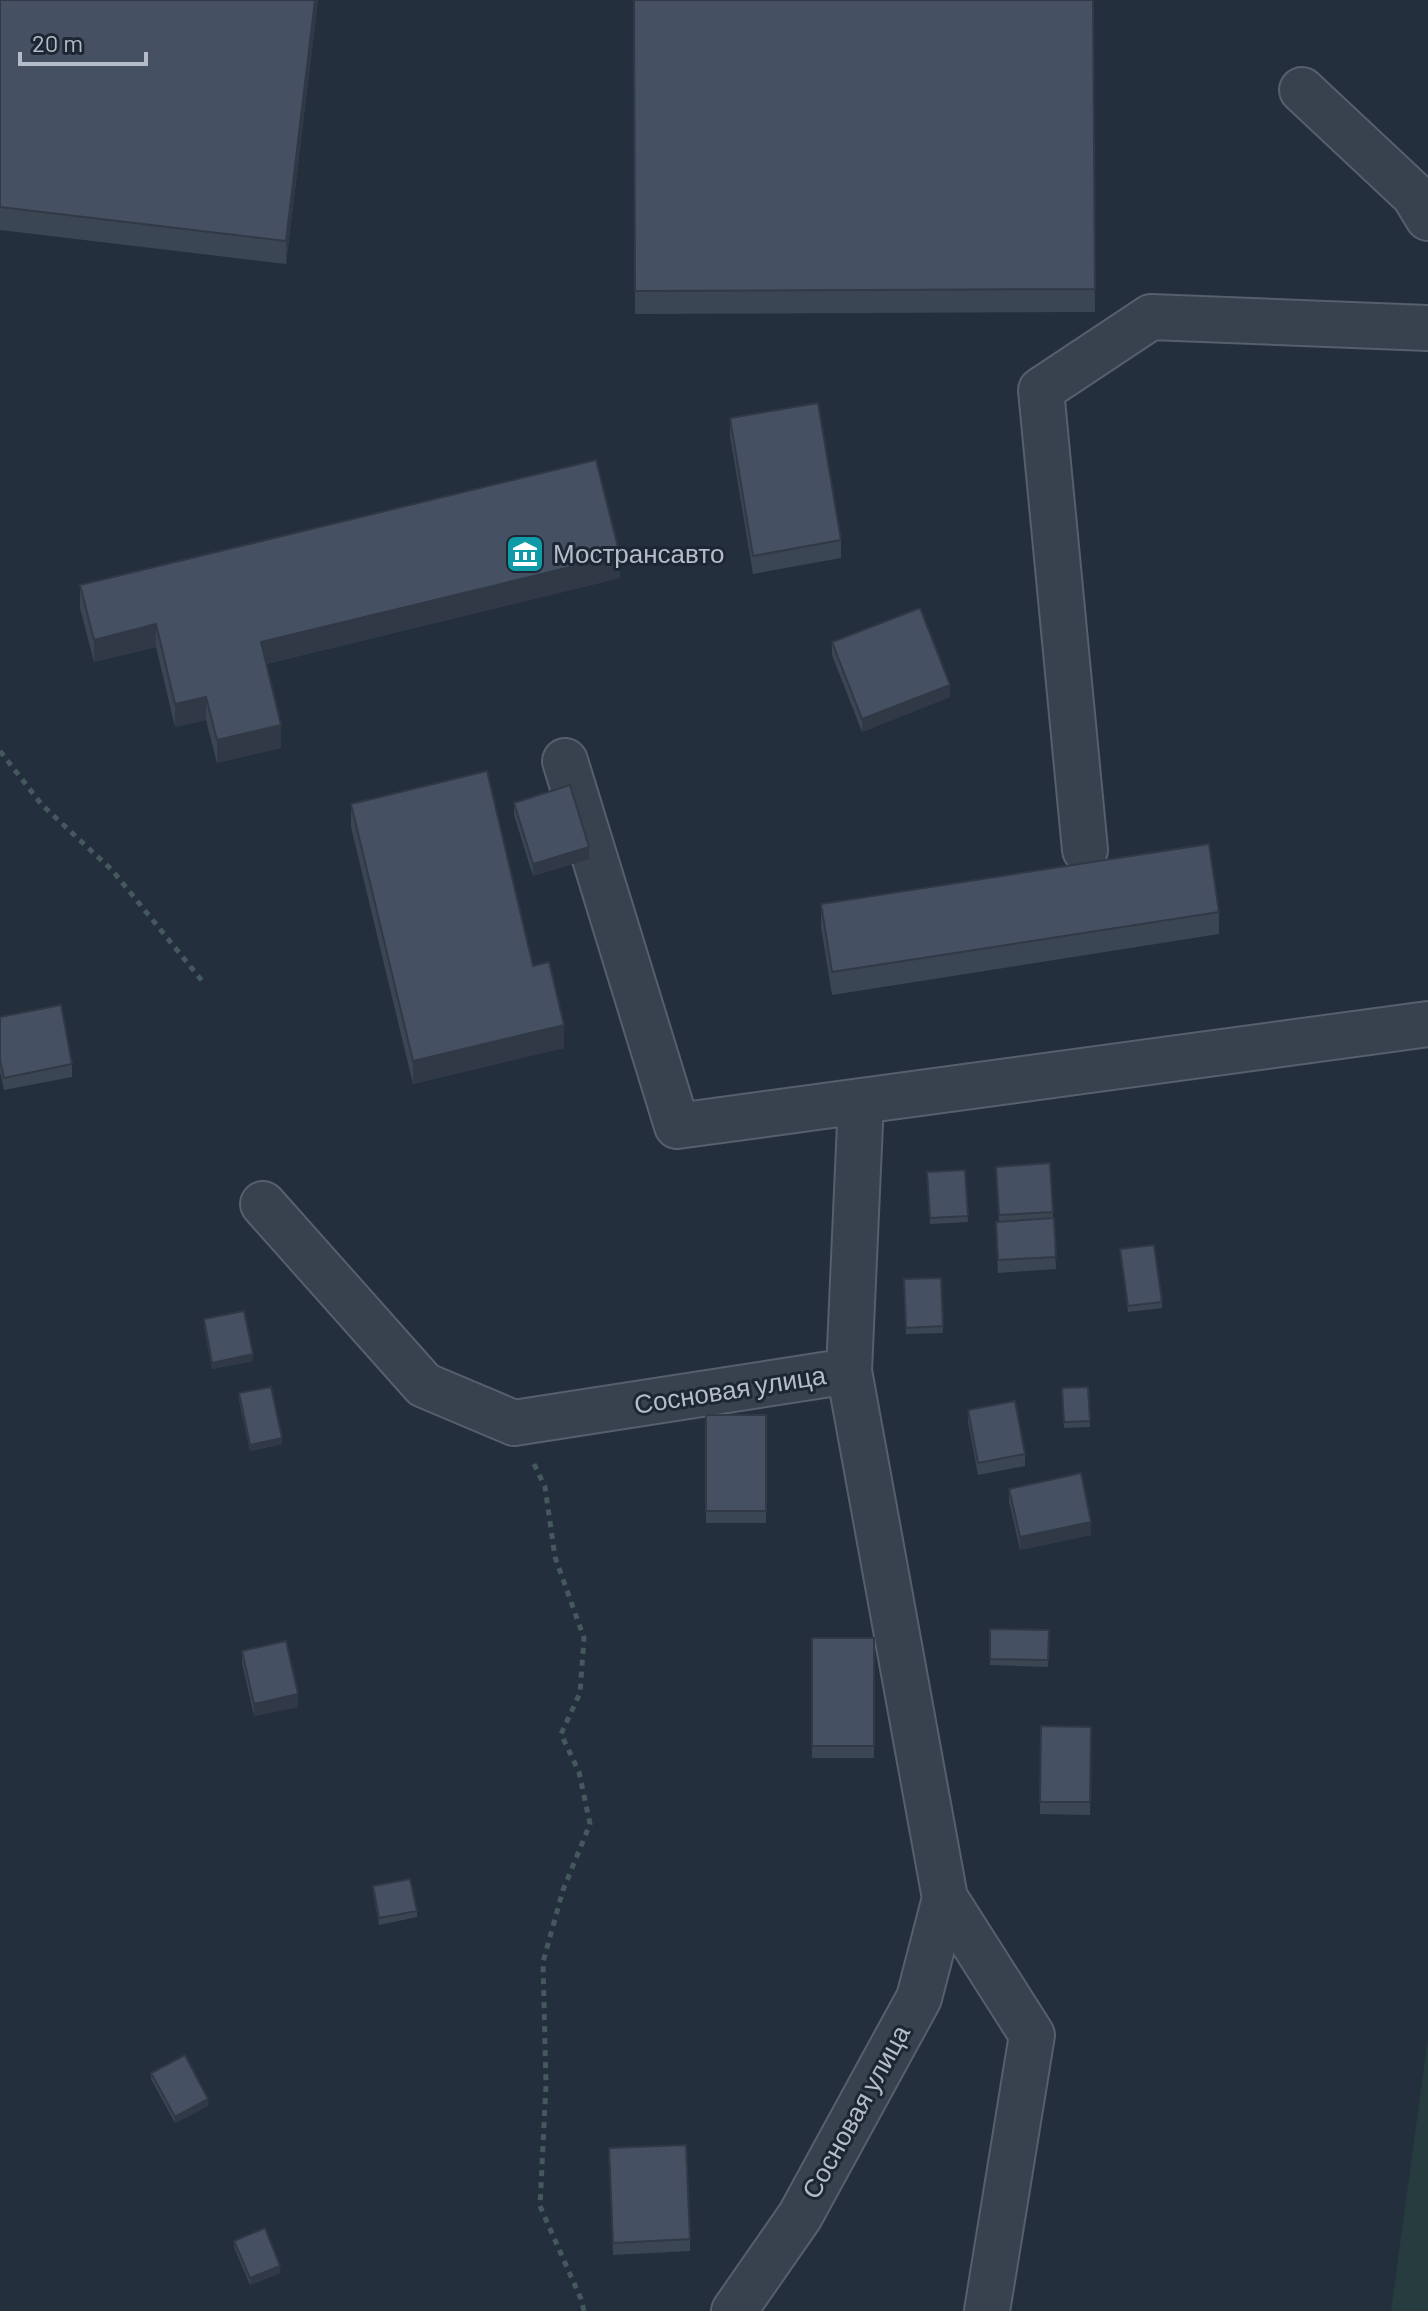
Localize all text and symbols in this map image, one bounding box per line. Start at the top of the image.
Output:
scale bar [20,16,146,66]
text: 20 m [32,28,83,57]
museum icon: Мострансавто [504,533,546,575]
place label: Мострансавто [553,537,724,568]
street label: Сосновая улица [632,1358,828,1419]
street label: Сосновая улица [794,2019,915,2204]

